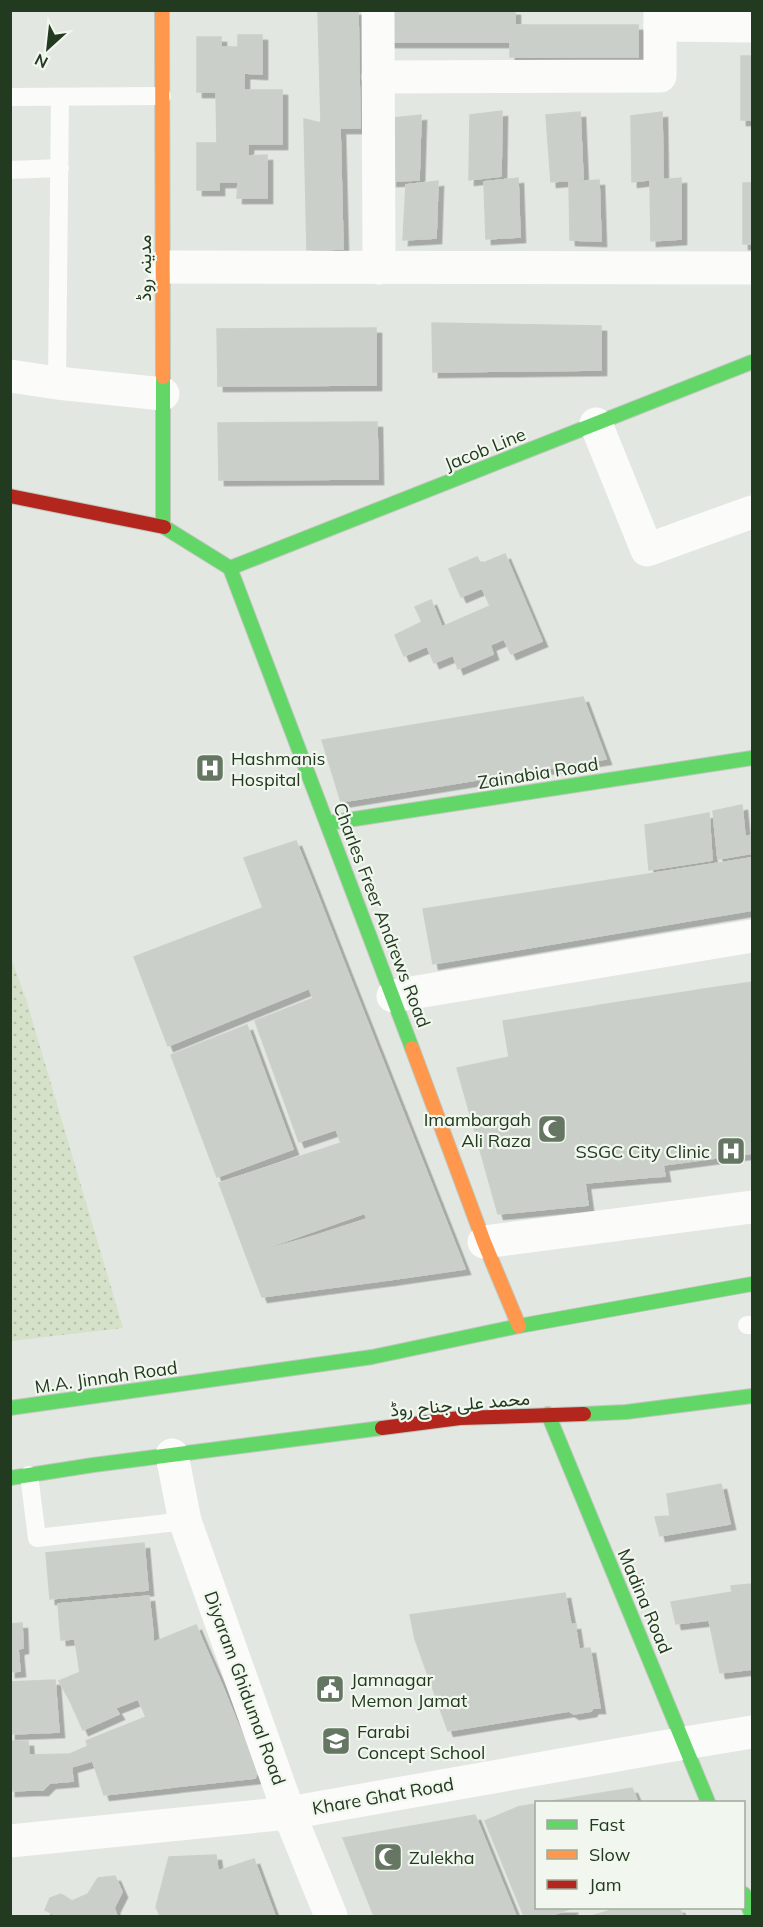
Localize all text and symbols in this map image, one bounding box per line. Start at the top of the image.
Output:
north arrow [18,18,78,78]
text: N [31,50,51,73]
street label: مدینہ روڈ [133,235,156,301]
street label: Jacob Line [441,422,529,476]
place label: Hashmanis Hospital [231,747,325,791]
hospital icon: Hashmanis Hospital [194,752,226,784]
street label: Zainabia Road [476,752,600,794]
street label: Charles Freer Andrews Road [328,799,436,1031]
place label: Imambargah Ali Raza [424,1108,531,1152]
mosque icon: Imambargah Ali Raza [536,1113,568,1145]
hospital icon: SSGC City Clinic [715,1135,747,1167]
place label: SSGC City Clinic [576,1140,710,1163]
street label: M.A. Jinnah Road [33,1356,179,1398]
street label: محمد علی جناح روڈ [389,1386,531,1423]
street label: Madina Road [613,1545,677,1657]
street label: Diyaram Ghidumal Road [199,1588,291,1788]
place label: Jamnagar Memon Jamat [351,1668,467,1712]
public building icon: Jamnagar Memon Jamat [314,1673,346,1705]
place label: Farabi Concept School [357,1720,485,1764]
school or university icon: Farabi Concept School [320,1725,352,1757]
street label: Khare Ghat Road [310,1772,456,1820]
legend [535,1801,745,1909]
text: Fast [589,1813,625,1836]
mosque icon: Zulekha [372,1841,404,1873]
text: Slow [589,1843,631,1866]
place label: Zulekha [409,1846,475,1869]
text: Jam [589,1873,622,1896]

